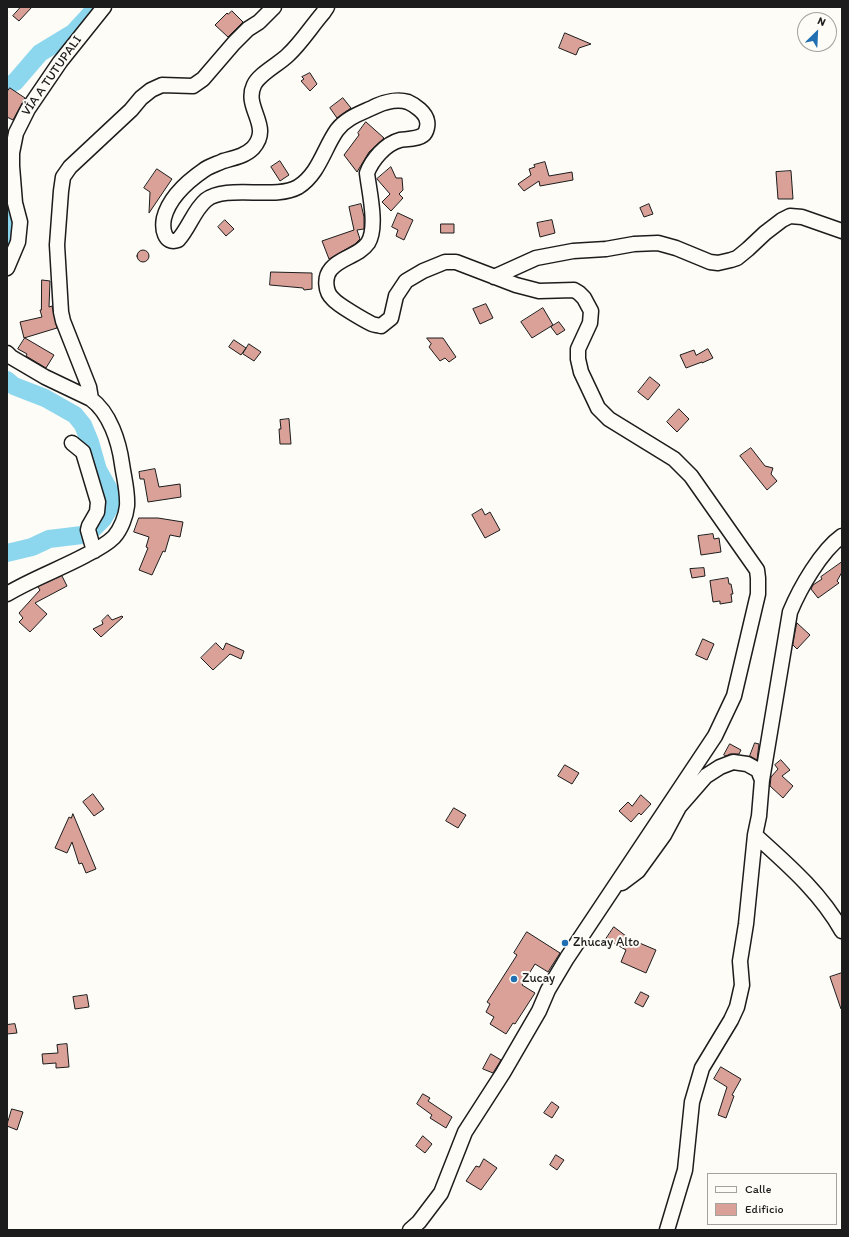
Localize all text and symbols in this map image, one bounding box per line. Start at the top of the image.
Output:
north arrow [797,12,837,52]
text: N [816,14,828,29]
street label: VÍA A TUTUPALI [19,33,85,119]
place label: Zhucay Alto [573,935,639,951]
marker: Zhucay Alto [560,938,570,948]
place label: Zucay [522,971,555,987]
marker: Zucay [509,974,519,984]
legend [707,1173,837,1225]
text: Calle [745,1182,771,1196]
text: Edificio [745,1202,784,1216]

